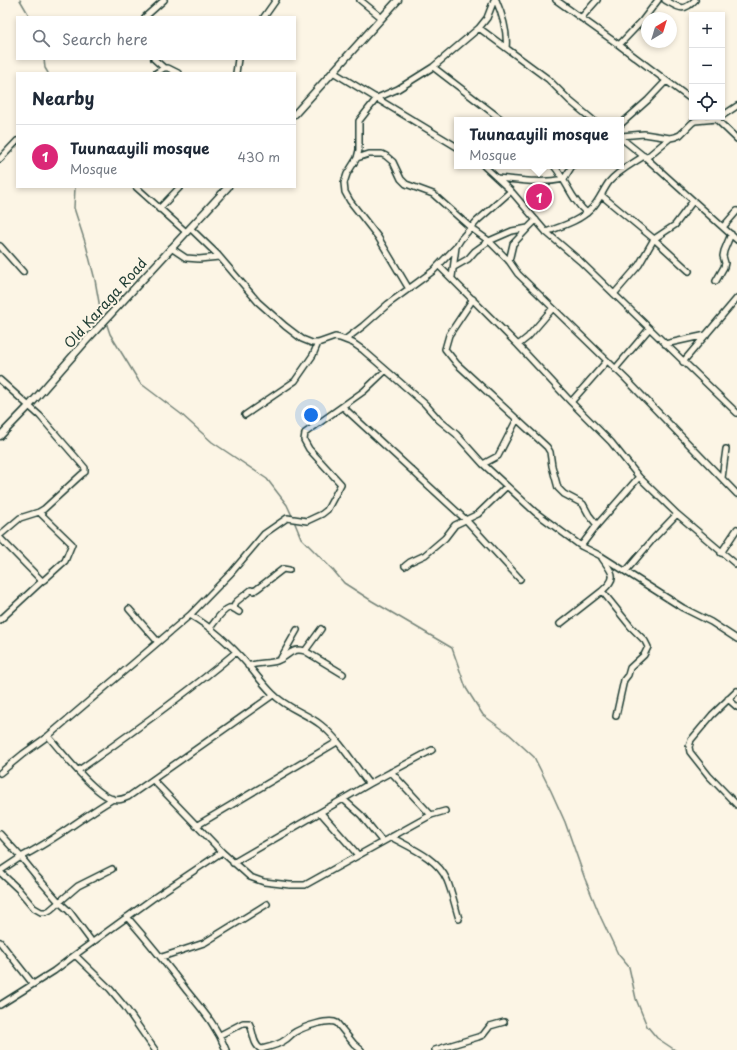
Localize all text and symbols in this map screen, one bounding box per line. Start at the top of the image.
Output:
north arrow [641,12,677,48]
map controls [689,12,725,120]
button: + [689,12,725,48]
search box [16,16,296,60]
icon: search [30,27,52,49]
text: Search here [62,27,148,50]
button: − [689,48,725,84]
button: locate [689,84,725,120]
text: Nearby [32,85,94,111]
popup [454,117,624,169]
text: Tuunaayili mosque [469,122,609,145]
text: Tuunaayili mosque [70,136,210,159]
text: Mosque [469,145,517,164]
text: 1 [42,147,48,166]
text: 430 m [238,147,280,166]
text: Mosque [70,159,117,178]
pin: 1 [526,182,552,212]
street label: Old Karaga Road [59,253,151,353]
your location [301,405,321,425]

